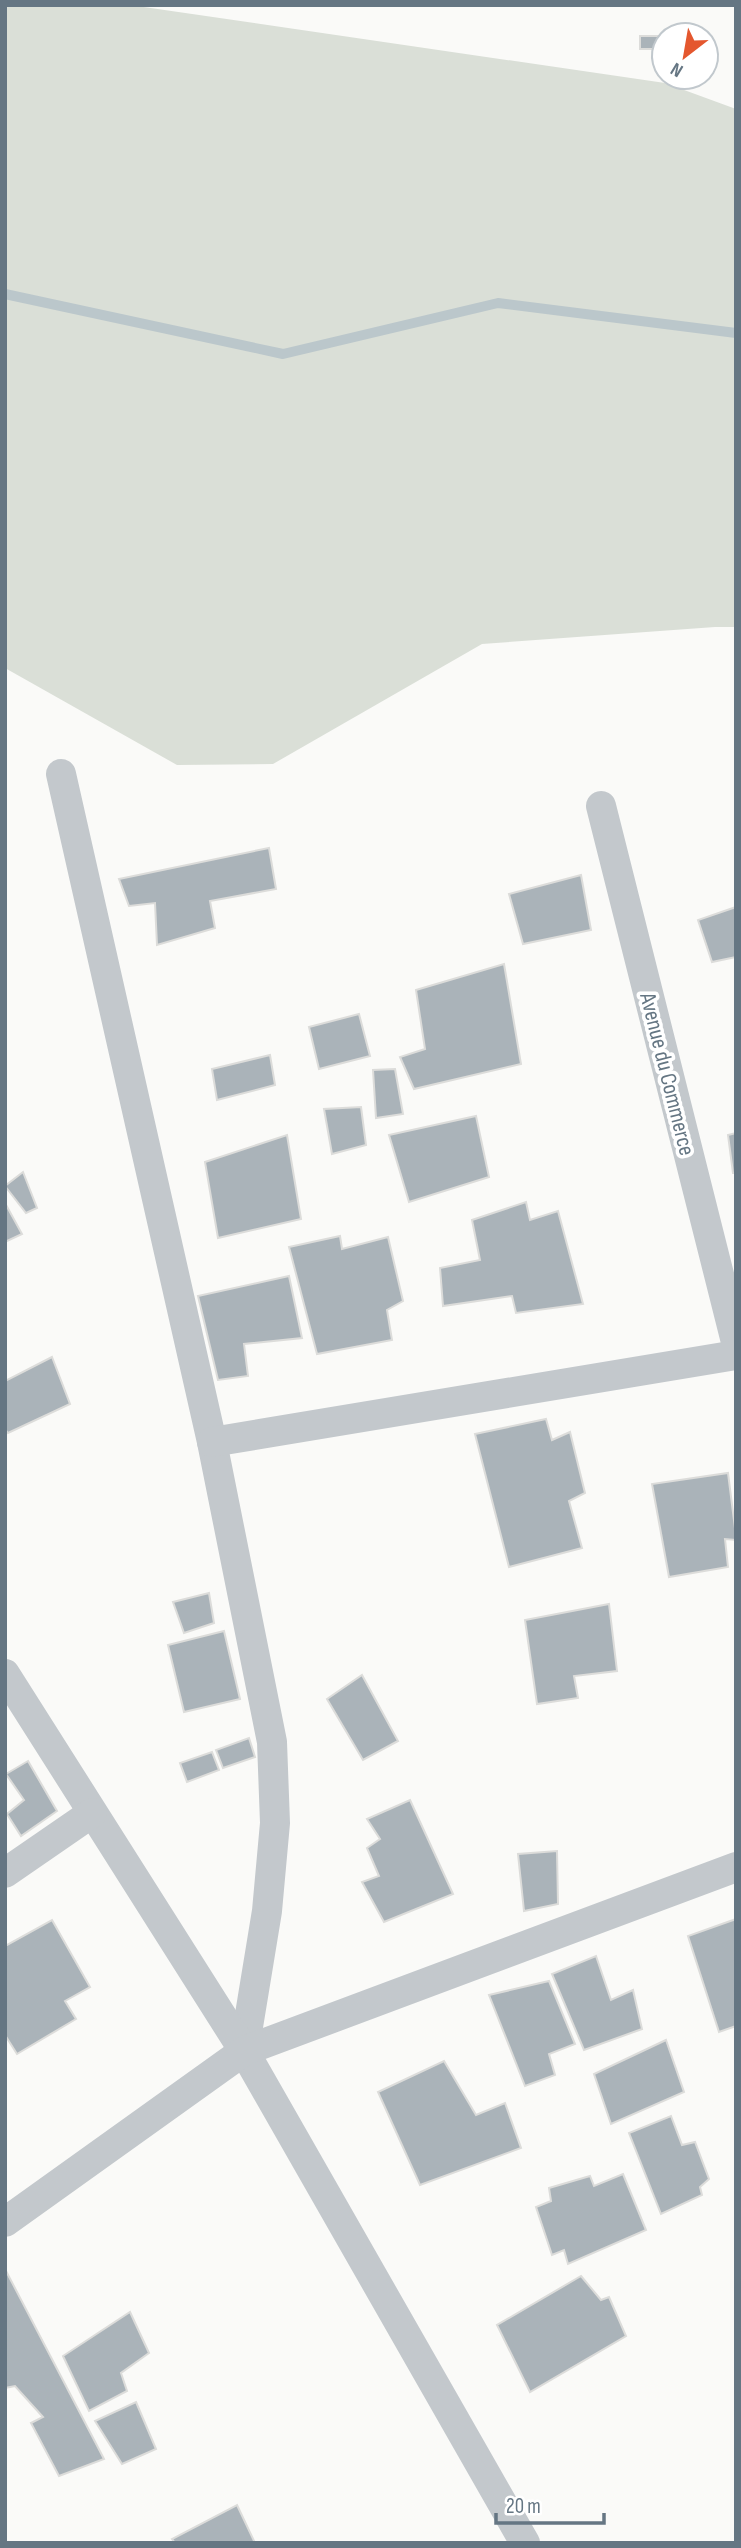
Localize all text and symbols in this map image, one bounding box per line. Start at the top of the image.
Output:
north arrow [650,21,720,91]
text: N [667,57,687,82]
street label: Avenue du Commerce [633,989,701,1158]
scale bar [496,2482,604,2526]
text: 20 m [506,2494,541,2519]

